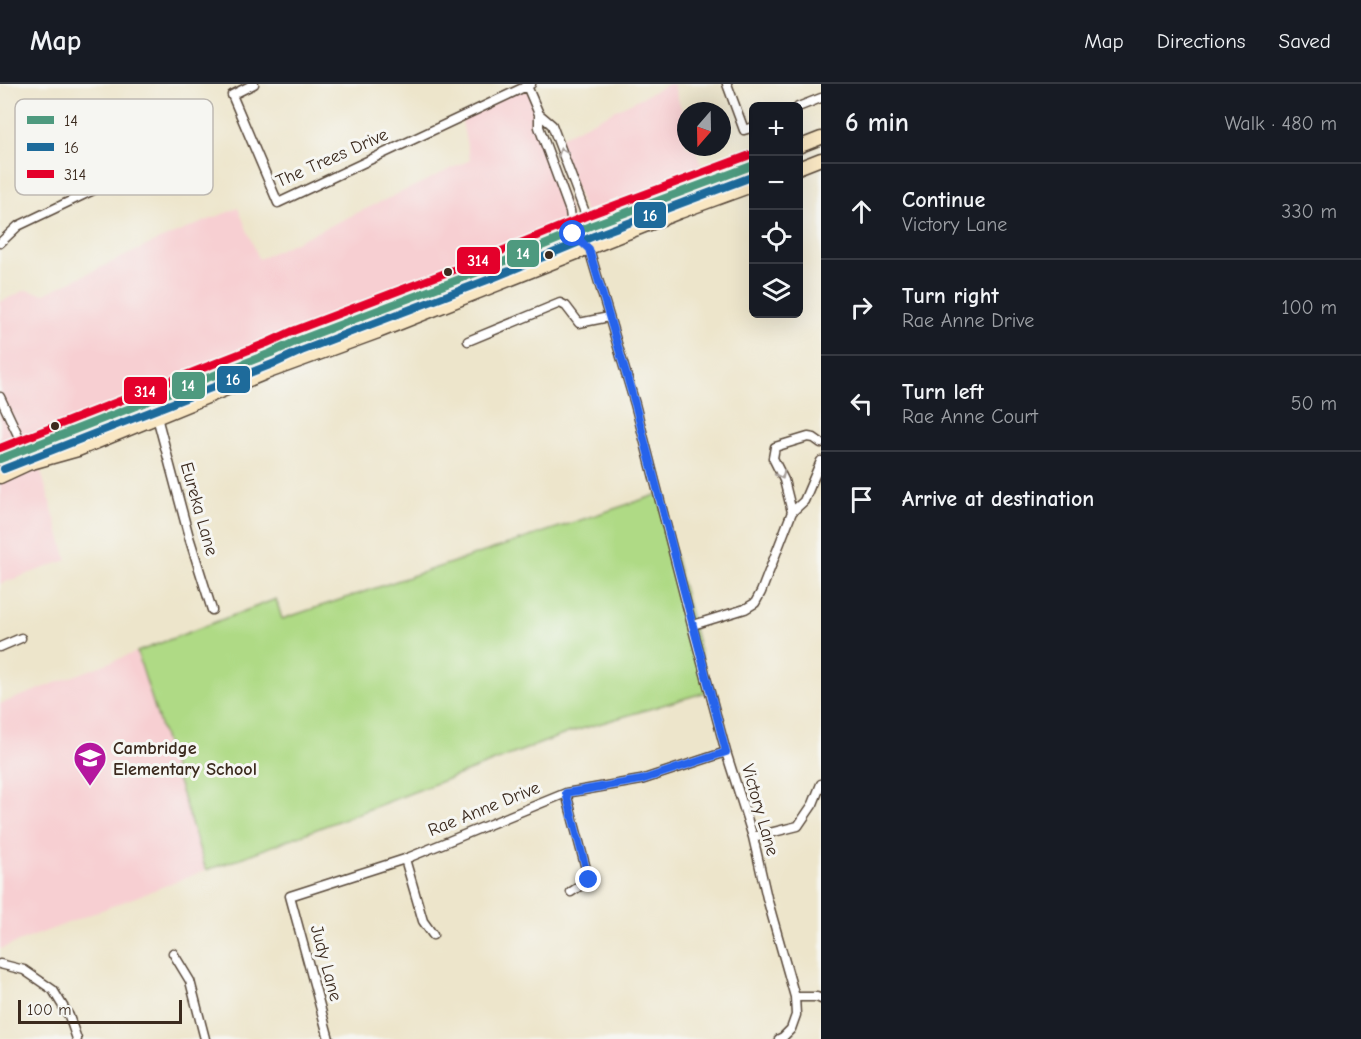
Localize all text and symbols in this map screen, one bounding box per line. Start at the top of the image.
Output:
text: Map [30,25,81,57]
text: Map [1084,29,1124,53]
text: Directions [1157,29,1246,53]
text: Saved [1279,29,1331,53]
legend [15,99,213,195]
north arrow [677,102,731,156]
map controls [749,102,803,318]
button: + [749,102,803,156]
text: 6 min [845,108,909,138]
text: 14 [64,112,78,130]
text: Walk · 480 m [1224,112,1337,135]
street label: The Trees Drive [273,124,391,192]
text: 16 [64,139,79,157]
one-way arrow [556,147,569,158]
button: − [749,156,803,210]
text: 314 [64,166,86,184]
text: Continue [902,187,985,213]
icon: ahead [845,195,878,228]
text: 330 m [1281,200,1337,223]
line badge: 16 [633,201,667,229]
text: 16 [643,207,657,225]
button: locate [749,210,803,264]
text: Victory Lane [902,213,1007,236]
route start [559,220,585,246]
line badge: 14 [506,239,540,268]
text: 14 [516,245,530,263]
line badge: 314 [456,246,501,275]
unlabelled marker [543,249,555,261]
text: 314 [467,252,489,270]
button: layers [749,264,803,318]
unlabelled marker [442,266,454,278]
text: Turn right [902,283,999,309]
icon: right [845,291,878,324]
text: 100 m [1282,296,1337,319]
text: Rae Anne Drive [902,309,1034,332]
line badge: 16 [216,365,251,394]
line badge: 14 [171,371,206,400]
text: 16 [226,371,240,389]
line badge: 314 [123,376,168,405]
text: 14 [181,377,195,395]
text: Turn left [902,379,984,405]
text: 314 [134,383,156,401]
icon: left [845,387,878,420]
text: 50 m [1291,392,1337,415]
text: Rae Anne Court [902,405,1038,428]
unlabelled marker [49,420,61,432]
street label: Eureka Lane [176,460,222,558]
one-way arrow [774,468,786,479]
icon: arrive [845,483,878,516]
text: Arrive at destination [902,486,1094,512]
place label: Cambridge Elementary School [113,738,257,780]
school or university icon: Cambridge Elementary School [72,740,108,787]
street label: Victory Lane [737,762,783,858]
street label: Rae Anne Drive [425,777,543,841]
route end [575,866,601,892]
street label: Judy Lane [306,923,346,1003]
scale bar [18,997,182,1024]
text: 100 m [27,1001,71,1019]

